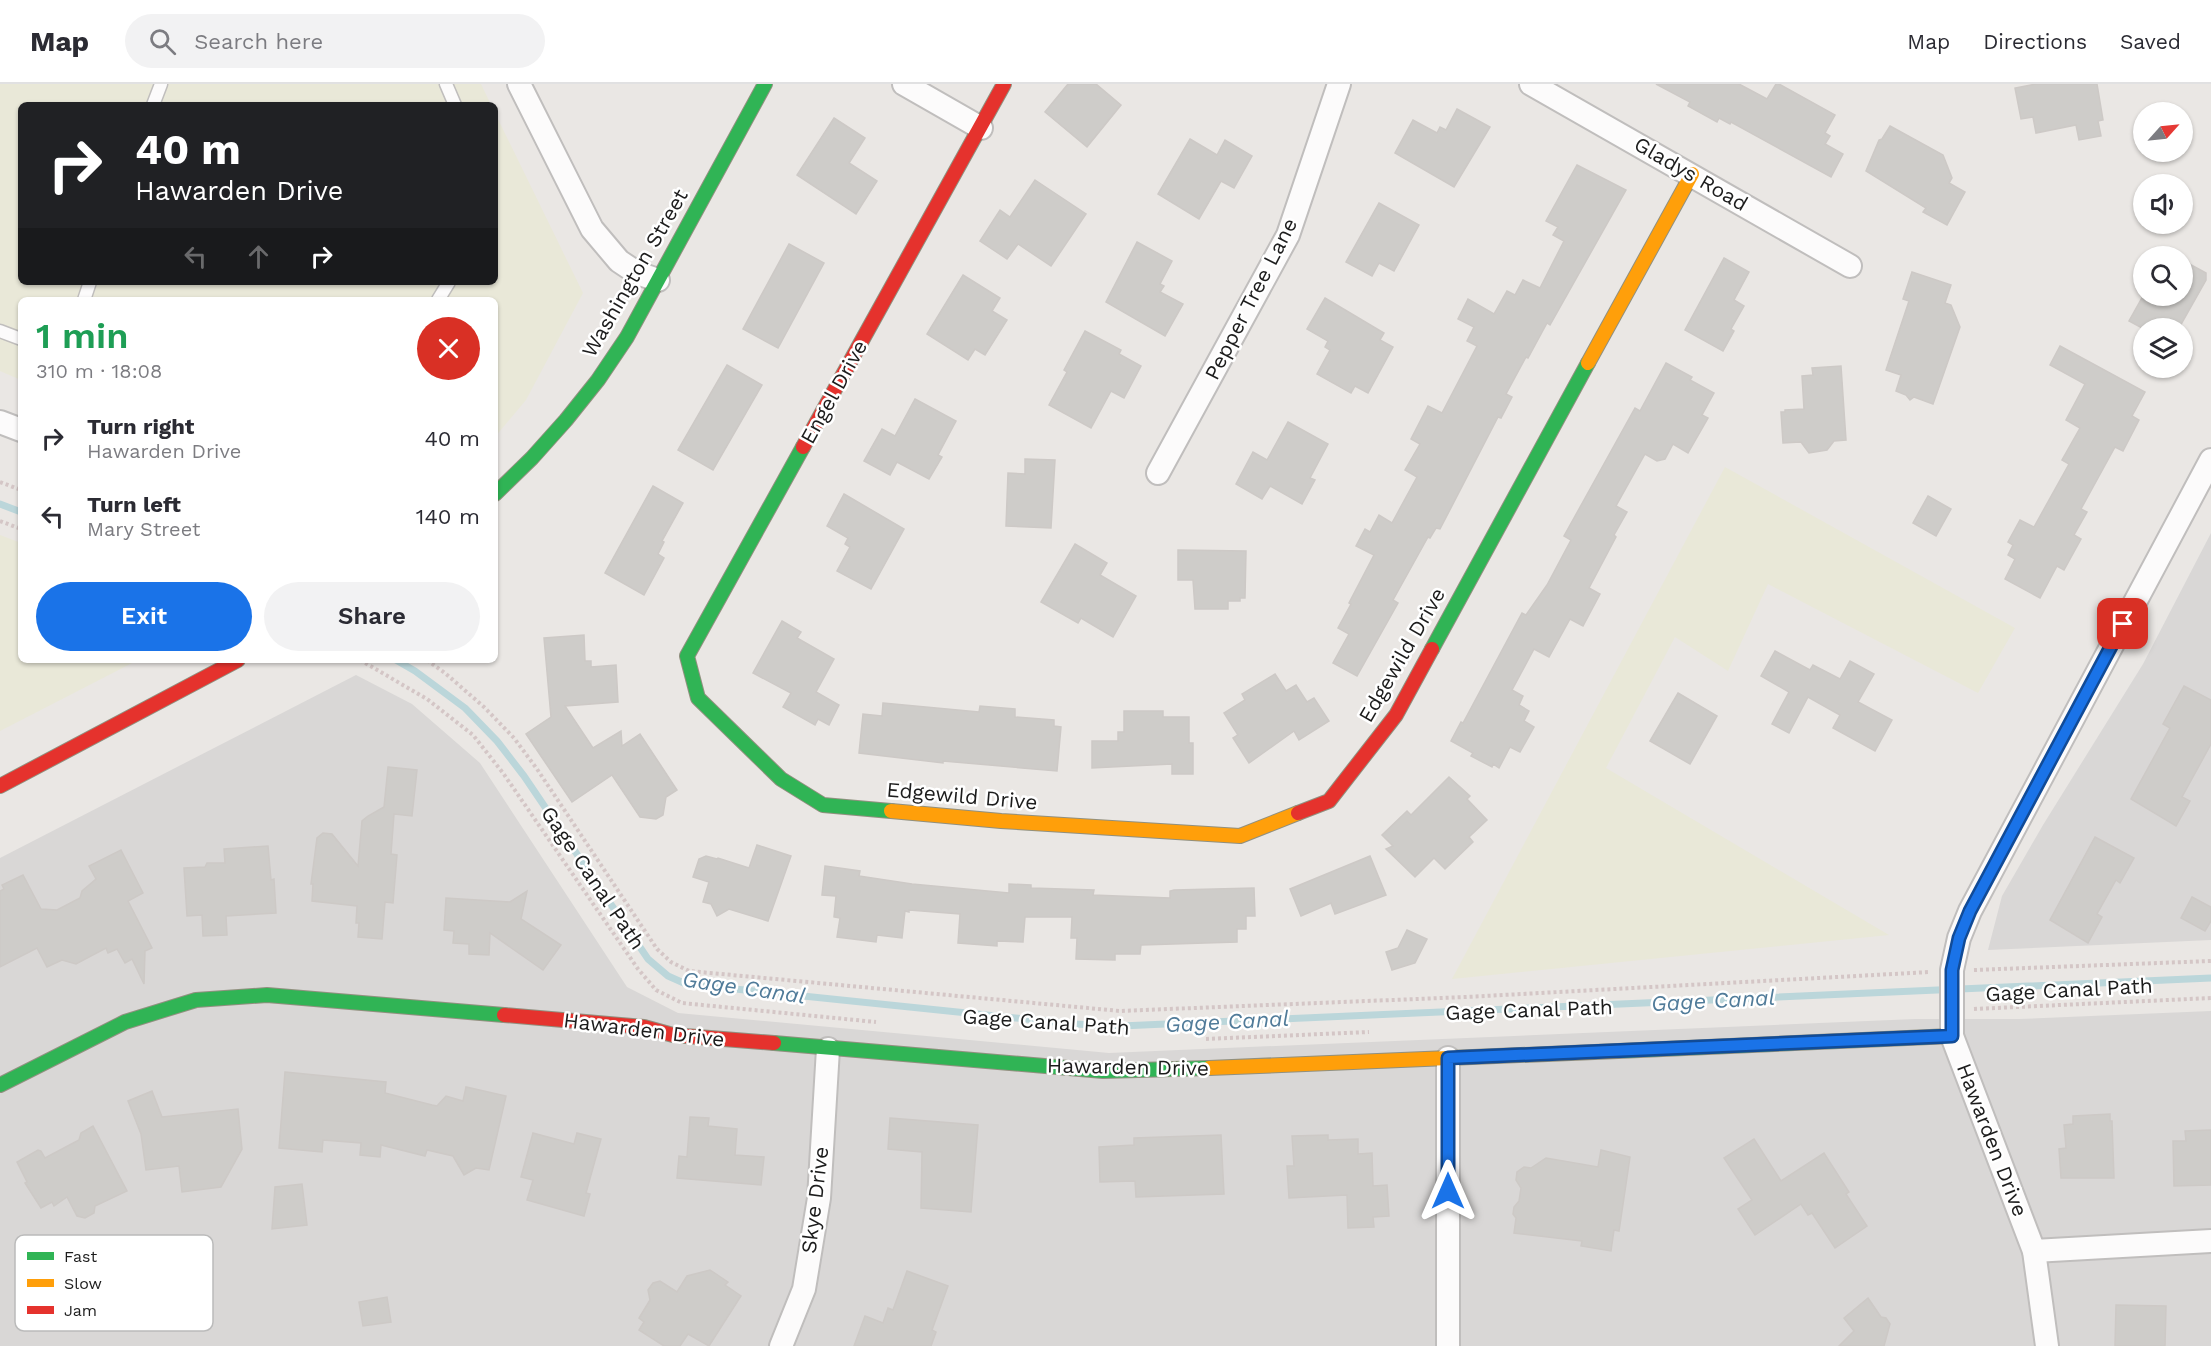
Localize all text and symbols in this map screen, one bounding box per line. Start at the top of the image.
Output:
search box [125,14,545,68]
text: Map [30,25,89,58]
icon: search [146,25,179,58]
text: Search here [194,29,323,54]
text: Map [1907,29,1950,54]
text: Directions [1983,29,2087,54]
text: Saved [2120,29,2181,54]
north arrow [2133,102,2193,162]
map controls [2133,102,2193,378]
text: 40 m [135,125,241,174]
icon: right [36,126,114,204]
street label: Gladys Road [1630,131,1752,216]
button: sound [2133,174,2193,234]
text: Hawarden Drive [135,175,343,207]
street label: Washington Street [576,184,693,361]
street label: Pepper Tree Lane [1199,214,1302,384]
icon: left [179,240,212,273]
icon: ahead [242,240,275,273]
icon: right [305,240,338,273]
button: search [2133,246,2193,306]
text: 1 min [36,315,128,357]
button: close [417,317,480,380]
button: layers [2133,318,2193,378]
street label: Engel Drive [795,336,872,448]
text: 310 m · 18:08 [36,359,162,383]
text: Turn right [87,414,194,439]
icon: right [36,422,69,455]
text: 40 m [424,426,480,451]
text: Hawarden Drive [87,439,241,463]
text: Turn left [87,492,181,517]
icon: left [36,500,69,533]
text: 140 m [416,504,480,529]
text: Mary Street [87,517,200,541]
button: Exit [36,582,252,651]
button: Share [264,582,480,651]
street label: Edgewild Drive [1353,583,1450,727]
pin [2097,598,2148,649]
icon: arrive [2106,607,2139,640]
street label: Edgewild Drive [886,776,1039,815]
street label: Gage Canal Path [536,801,651,954]
water label: Gage Canal [681,966,807,1009]
street label: Gage Canal Path [1985,973,2153,1006]
water label: Gage Canal [1650,985,1776,1016]
street label: Gage Canal Path [1445,994,1613,1025]
street label: Gage Canal Path [962,1003,1131,1040]
water label: Gage Canal [1164,1006,1290,1037]
street label: Hawarden Drive [562,1007,726,1052]
street label: Hawarden Drive [1047,1053,1209,1080]
street label: Hawarden Drive [1952,1060,2033,1220]
street label: Skye Drive [796,1145,833,1255]
position arrow [1416,1159,1480,1223]
legend [15,1235,213,1331]
text: Fast [64,1247,97,1266]
text: Slow [64,1274,102,1293]
text: Jam [64,1301,97,1320]

